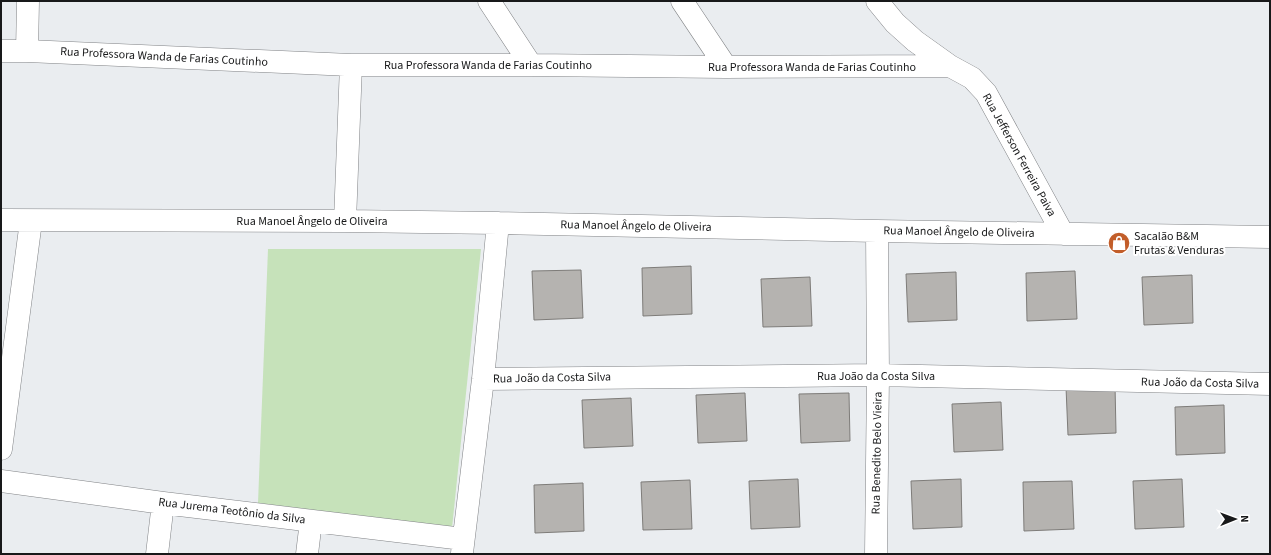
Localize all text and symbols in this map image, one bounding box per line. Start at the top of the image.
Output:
street label: Rua Professora Wanda de Farias Coutinho [60,43,268,71]
street label: Rua Professora Wanda de Farias Coutinho [384,57,592,74]
street label: Rua Professora Wanda de Farias Coutinho [708,59,916,76]
street label: Rua Jefferson Ferreira Paiva [978,90,1060,220]
street label: Rua Manoel Ângelo de Oliveira [236,213,388,230]
street label: Rua Manoel Ângelo de Oliveira [560,216,712,236]
street label: Rua Manoel Ângelo de Oliveira [883,222,1035,242]
place label: Sacalão B&M Frutas & Venduras [1134,228,1224,259]
shop icon: Sacalão B&M Frutas & Venduras [1106,230,1132,256]
street label: Rua João da Costa Silva [493,368,611,388]
street label: Rua João da Costa Silva [817,368,935,385]
street label: Rua João da Costa Silva [1141,373,1259,393]
street label: Rua Benedito Belo Vieira [867,392,887,514]
street label: Rua Jurema Teotônio da Silva [157,494,307,528]
north arrow [1215,499,1255,539]
text: N [1237,515,1252,523]

